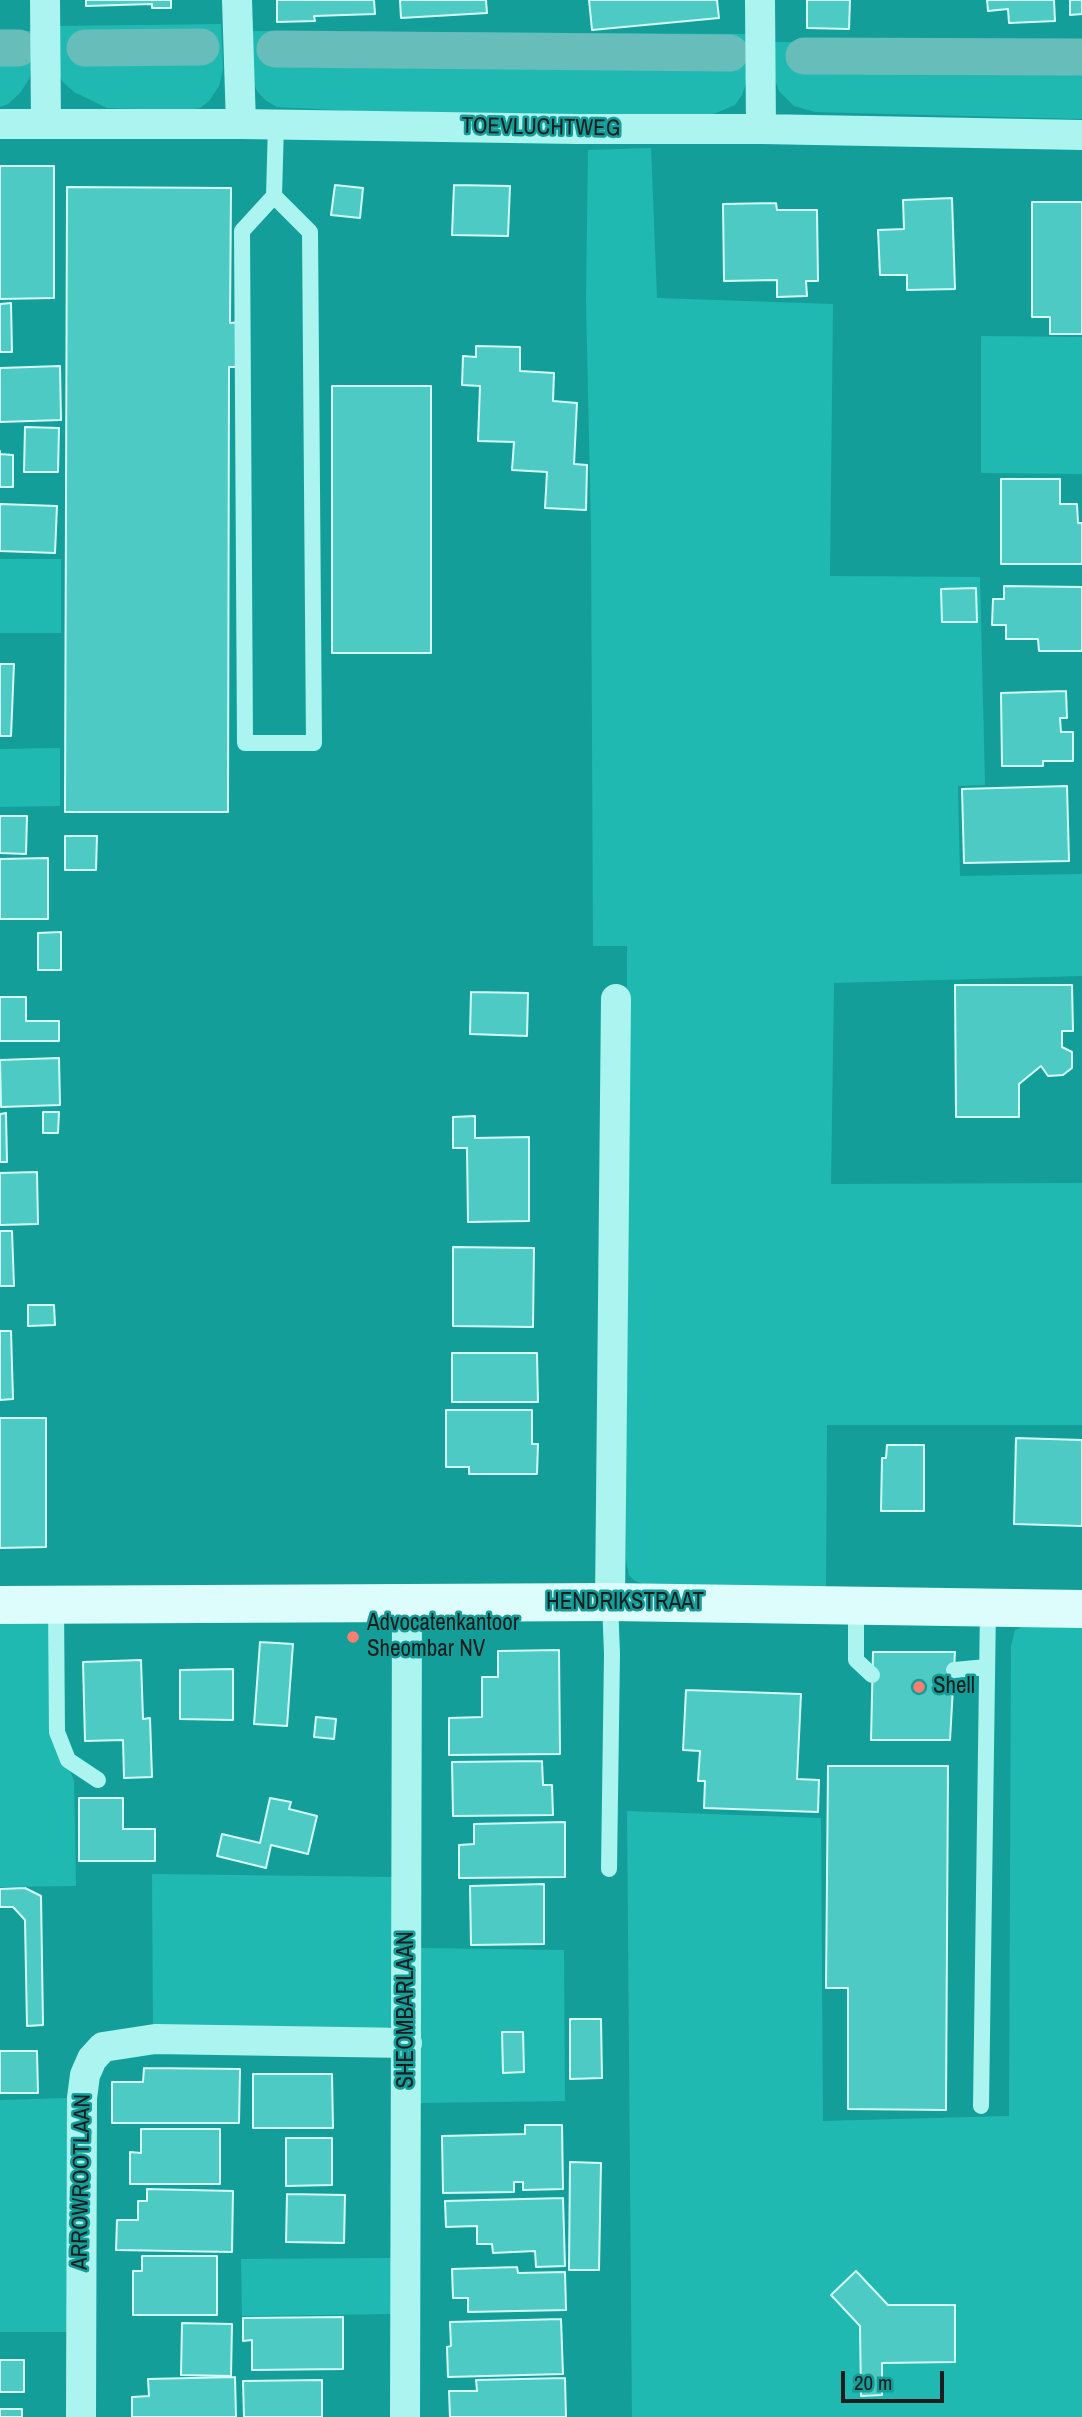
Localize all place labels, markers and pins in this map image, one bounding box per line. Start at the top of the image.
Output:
place label: Advocatenkantoor Sheombar NV [367,1610,519,1664]
marker: Advocatenkantoor Sheombar NV [345,1629,361,1645]
place label: Shell [933,1673,975,1701]
marker: Shell [911,1679,927,1695]

